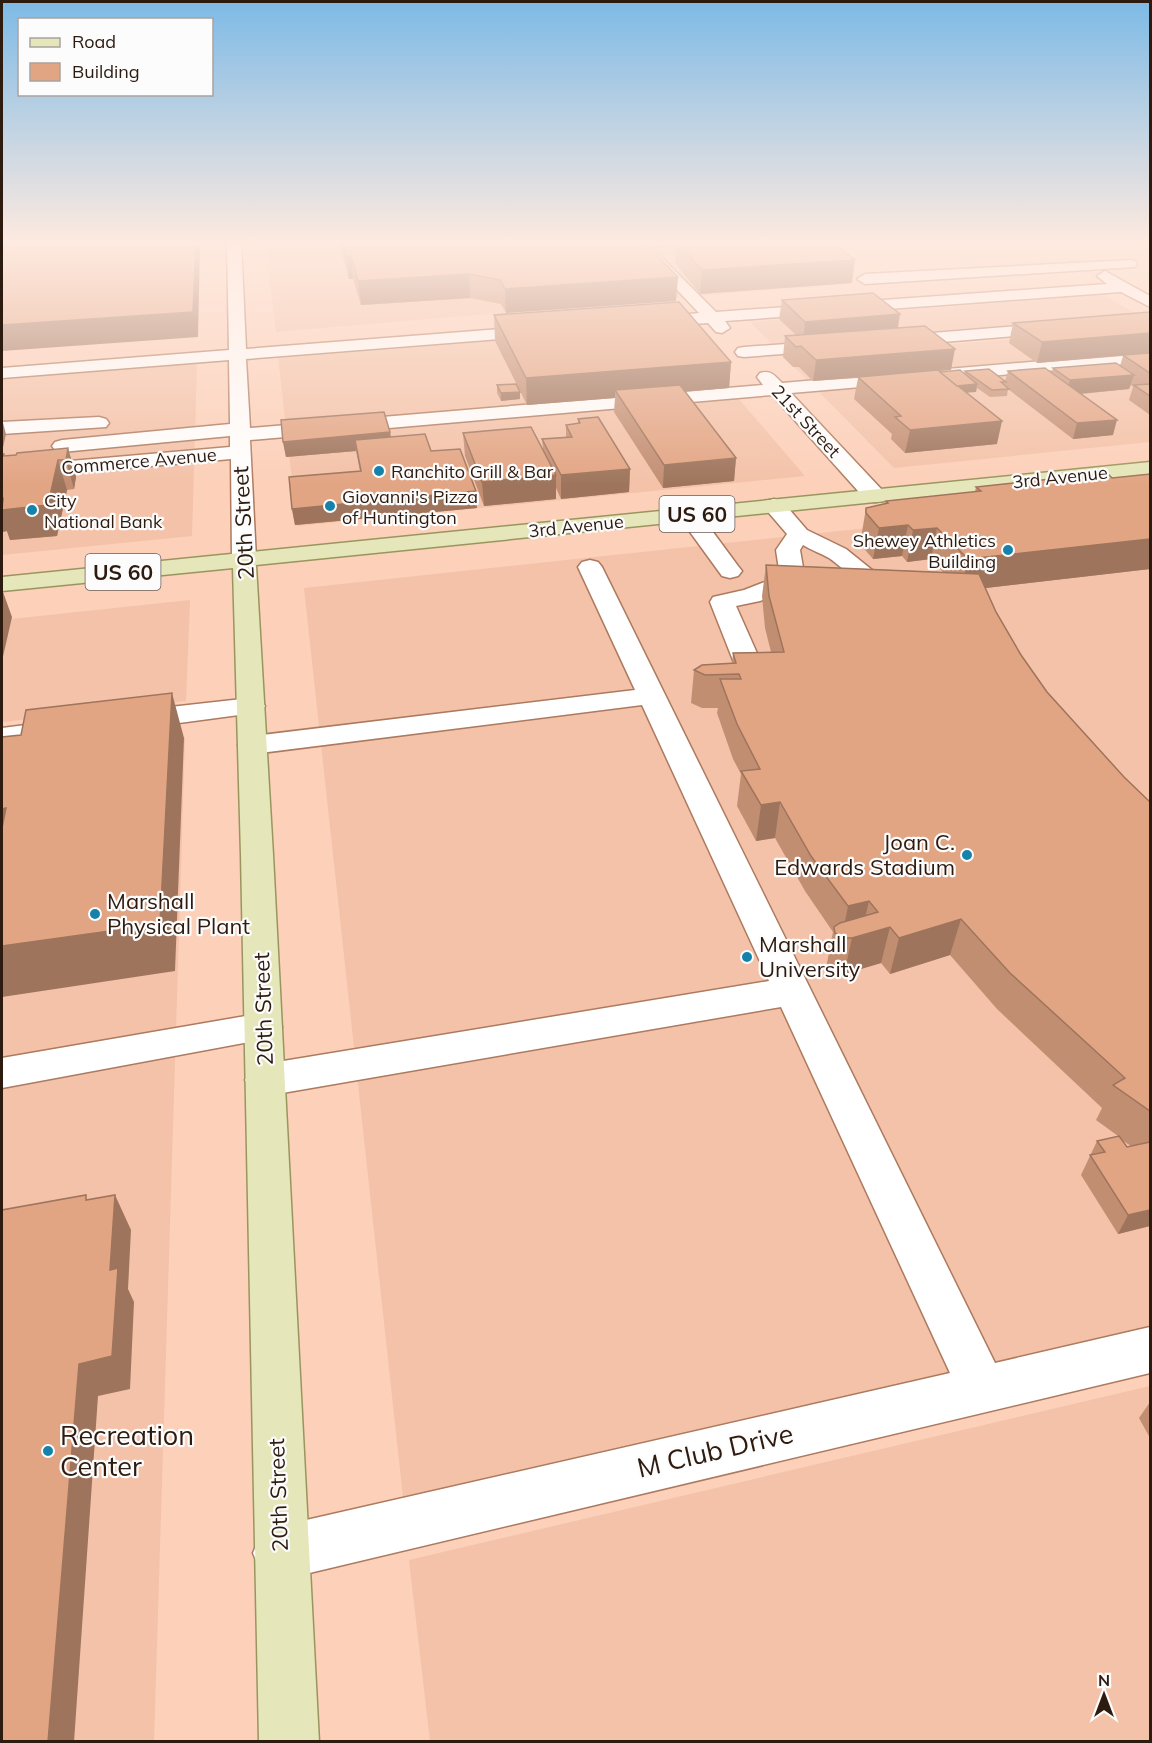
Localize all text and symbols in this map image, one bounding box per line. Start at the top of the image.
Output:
legend [18,18,213,96]
text: Road [72,30,116,53]
text: Building [72,60,140,83]
street label: 21st Street [766,380,846,462]
street label: Commerce Avenue [60,443,218,479]
place label: Ranchito Grill & Bar [391,460,554,483]
street label: 3rd Avenue [1011,461,1109,493]
marker: Ranchito Grill & Bar [372,464,386,478]
street label: 20th Street [226,465,260,580]
place label: Giovanni's Pizza of Huntington [342,485,478,529]
place label: City National Bank [44,489,163,533]
road number: US 60 [660,496,734,532]
marker: Giovanni's Pizza of Huntington [323,499,337,513]
marker: City National Bank [25,503,39,517]
street label: 3rd Avenue [527,510,625,542]
place label: Shewey Athletics Building [853,529,996,573]
marker: Shewey Athletics Building [1001,543,1015,557]
road number: US 60 [86,554,160,590]
place label: Joan C. Edwards Stadium [774,828,955,881]
marker: Joan C. Edwards Stadium [960,848,974,862]
place label: Marshall Physical Plant [107,887,250,940]
marker: Marshall Physical Plant [88,907,102,921]
place label: Marshall University [759,930,861,983]
marker: Marshall University [740,950,754,964]
street label: 20th Street [247,951,279,1066]
street label: M Club Drive [634,1416,796,1484]
place label: Recreation Center [60,1418,194,1483]
street label: 20th Street [262,1437,294,1552]
marker: Recreation Center [41,1444,55,1458]
north arrow [1074,1665,1134,1725]
text: N [1098,1670,1110,1690]

